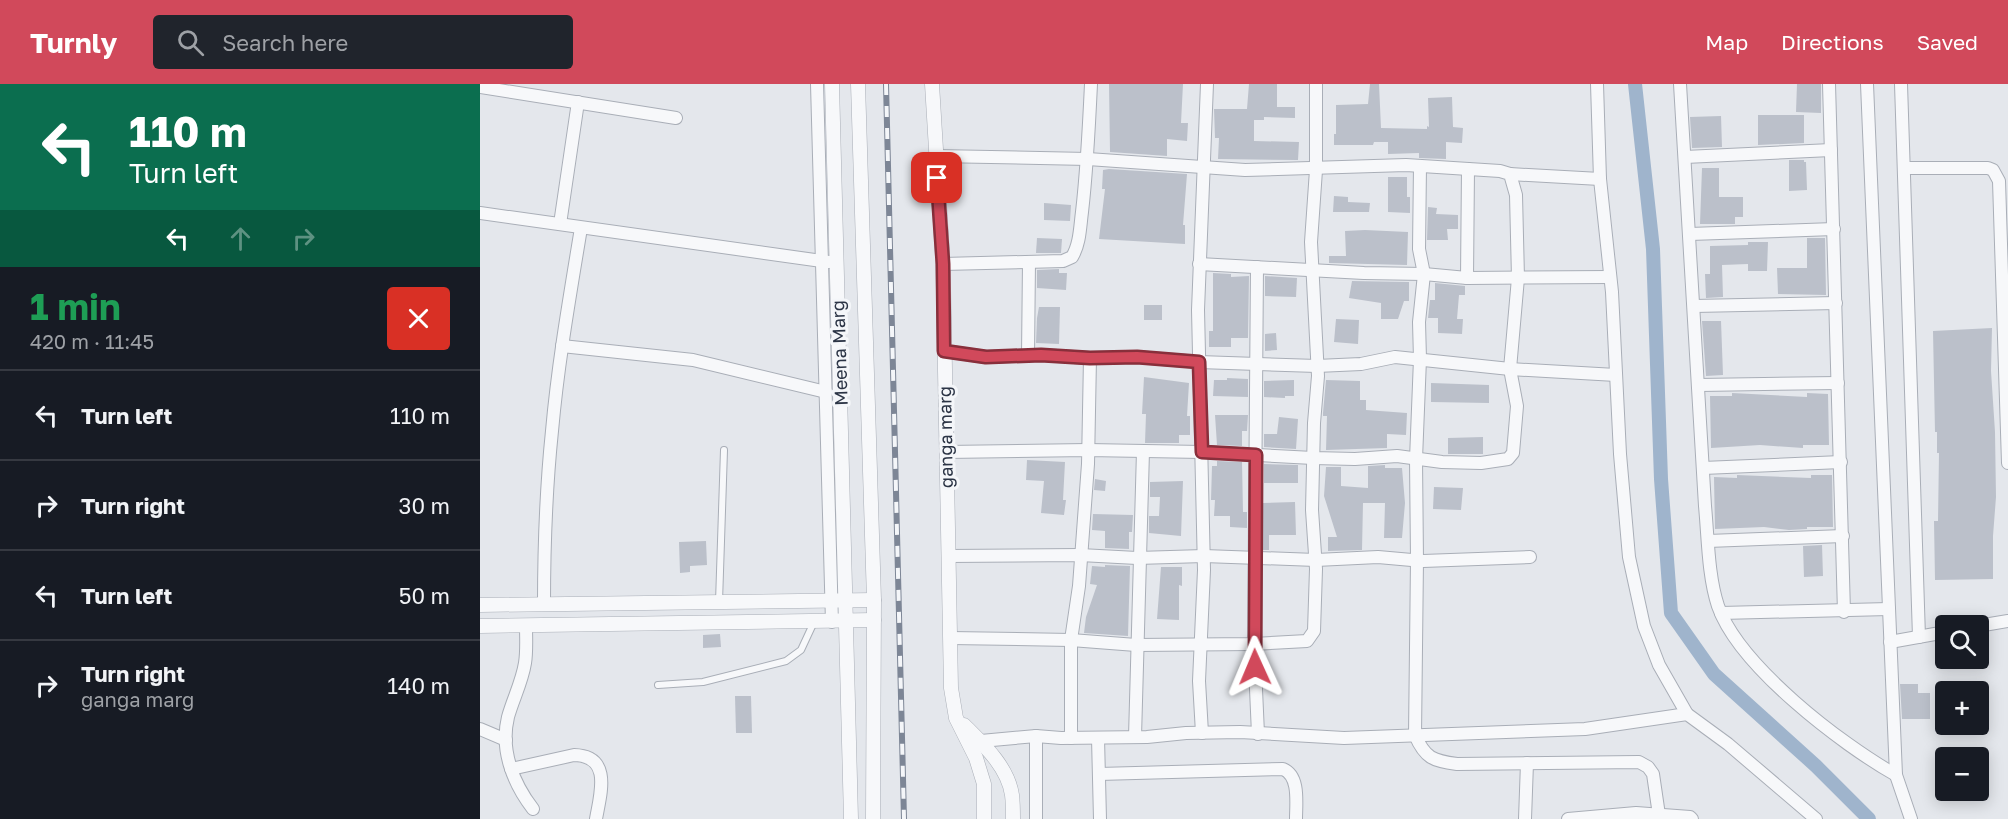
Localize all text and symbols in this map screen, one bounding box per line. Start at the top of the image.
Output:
search box [153,15,573,69]
text: Turnly [30,26,117,59]
icon: search [174,26,207,59]
text: Search here [222,29,348,56]
text: Map [1705,29,1748,55]
text: Directions [1781,29,1884,55]
text: Saved [1917,29,1978,55]
text: 110 m [129,106,247,156]
icon: left [30,108,108,186]
pin [911,152,962,203]
text: Turn left [129,157,238,189]
icon: arrive [920,161,953,194]
icon: left [161,222,194,255]
icon: ahead [224,222,257,255]
icon: right [287,222,320,255]
text: 1 min [30,285,121,328]
button: close [387,287,450,350]
street label: Meena Marg [826,300,852,406]
text: 420 m · 11:45 [30,329,154,353]
street label: ganga marg [933,386,957,488]
icon: left [30,399,63,432]
text: Turn left [81,402,172,429]
text: 110 m [390,402,450,429]
icon: right [30,489,63,522]
text: Turn right [81,492,185,519]
text: 30 m [399,492,450,519]
icon: left [30,579,63,612]
text: Turn left [81,582,172,609]
text: 50 m [399,582,450,609]
map controls [1935,615,1989,801]
button: search [1935,615,1989,669]
position arrow [1223,635,1287,699]
text: Turn right [81,660,185,687]
icon: right [30,669,63,702]
text: 140 m [387,672,450,699]
button: + [1935,681,1989,735]
text: ganga marg [81,687,194,711]
button: − [1935,747,1989,801]

